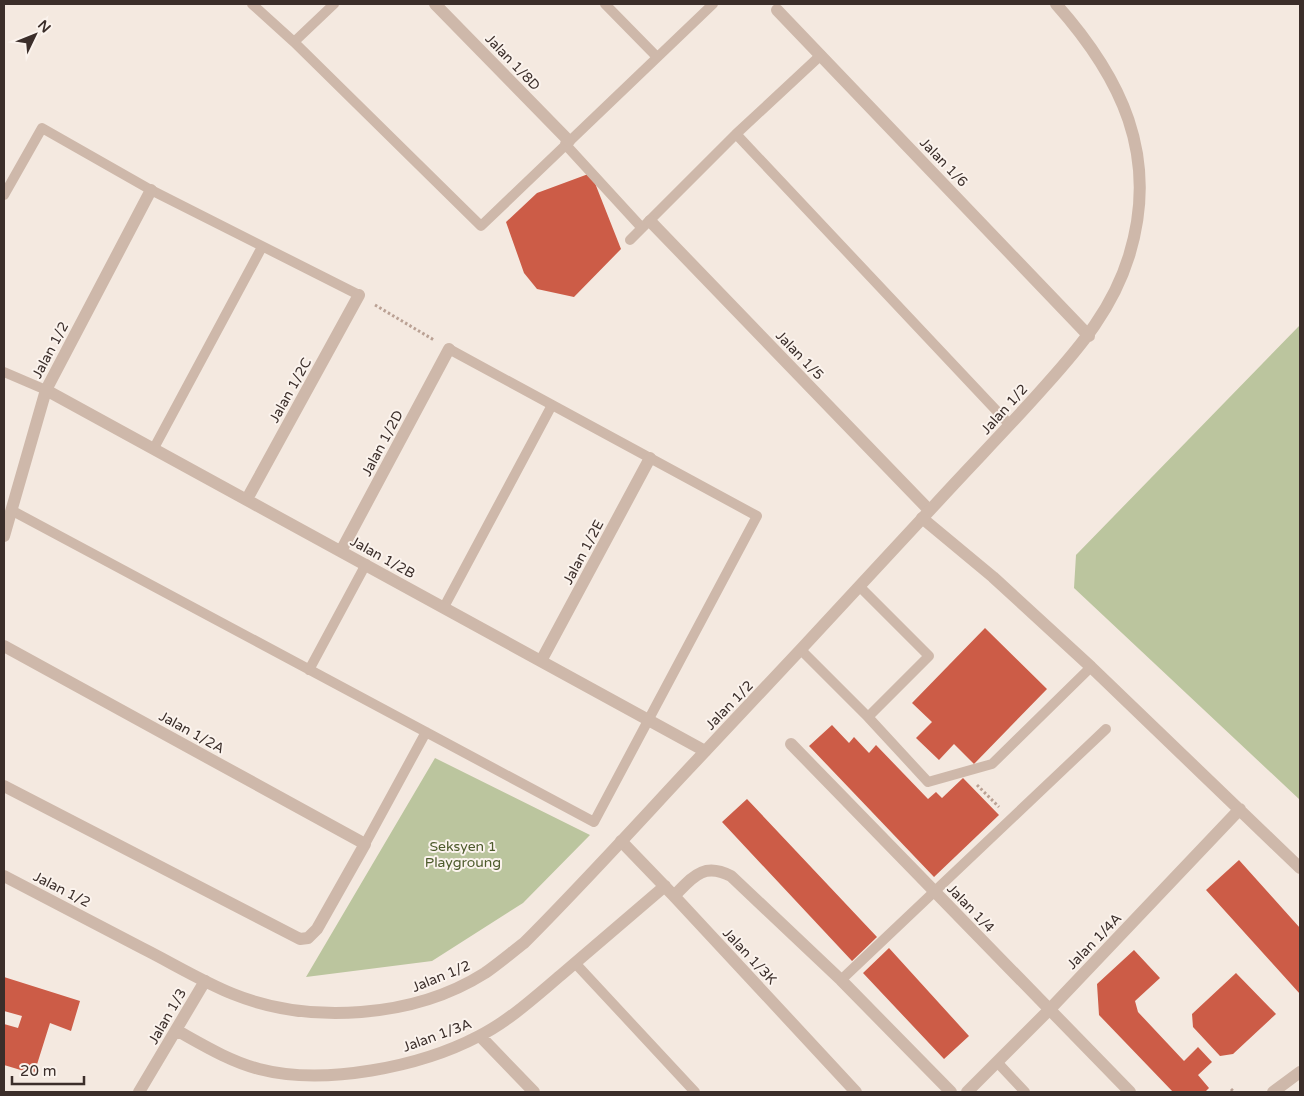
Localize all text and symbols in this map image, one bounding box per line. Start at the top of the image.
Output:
north arrow [10,10,60,60]
text: N [34,17,54,36]
street label: Jalan 1/8D [482,31,544,94]
street label: Jalan 1/6 [916,134,971,191]
street label: Jalan 1/2 [28,319,72,381]
street label: Jalan 1/5 [772,327,827,383]
street label: Jalan 1/2C [266,355,315,426]
street label: Jalan 1/2 [977,381,1031,438]
street label: Jalan 1/2D [358,407,407,479]
street label: Jalan 1/2E [559,517,608,587]
street label: Jalan 1/2B [347,533,418,582]
street label: Jalan 1/2 [702,677,757,733]
street label: Jalan 1/2A [156,708,227,757]
park label: Seksyen 1 Playgroung [425,838,501,871]
street label: Jalan 1/2 [30,868,93,911]
street label: Jalan 1/4 [943,881,998,936]
street label: Jalan 1/4A [1063,910,1125,973]
street label: Jalan 1/3K [719,925,780,988]
street label: Jalan 1/2 [409,957,473,996]
street label: Jalan 1/3 [145,985,190,1047]
street label: Jalan 1/3A [400,1015,474,1056]
scale bar [12,1054,85,1086]
text: 20 m [20,1062,57,1080]

